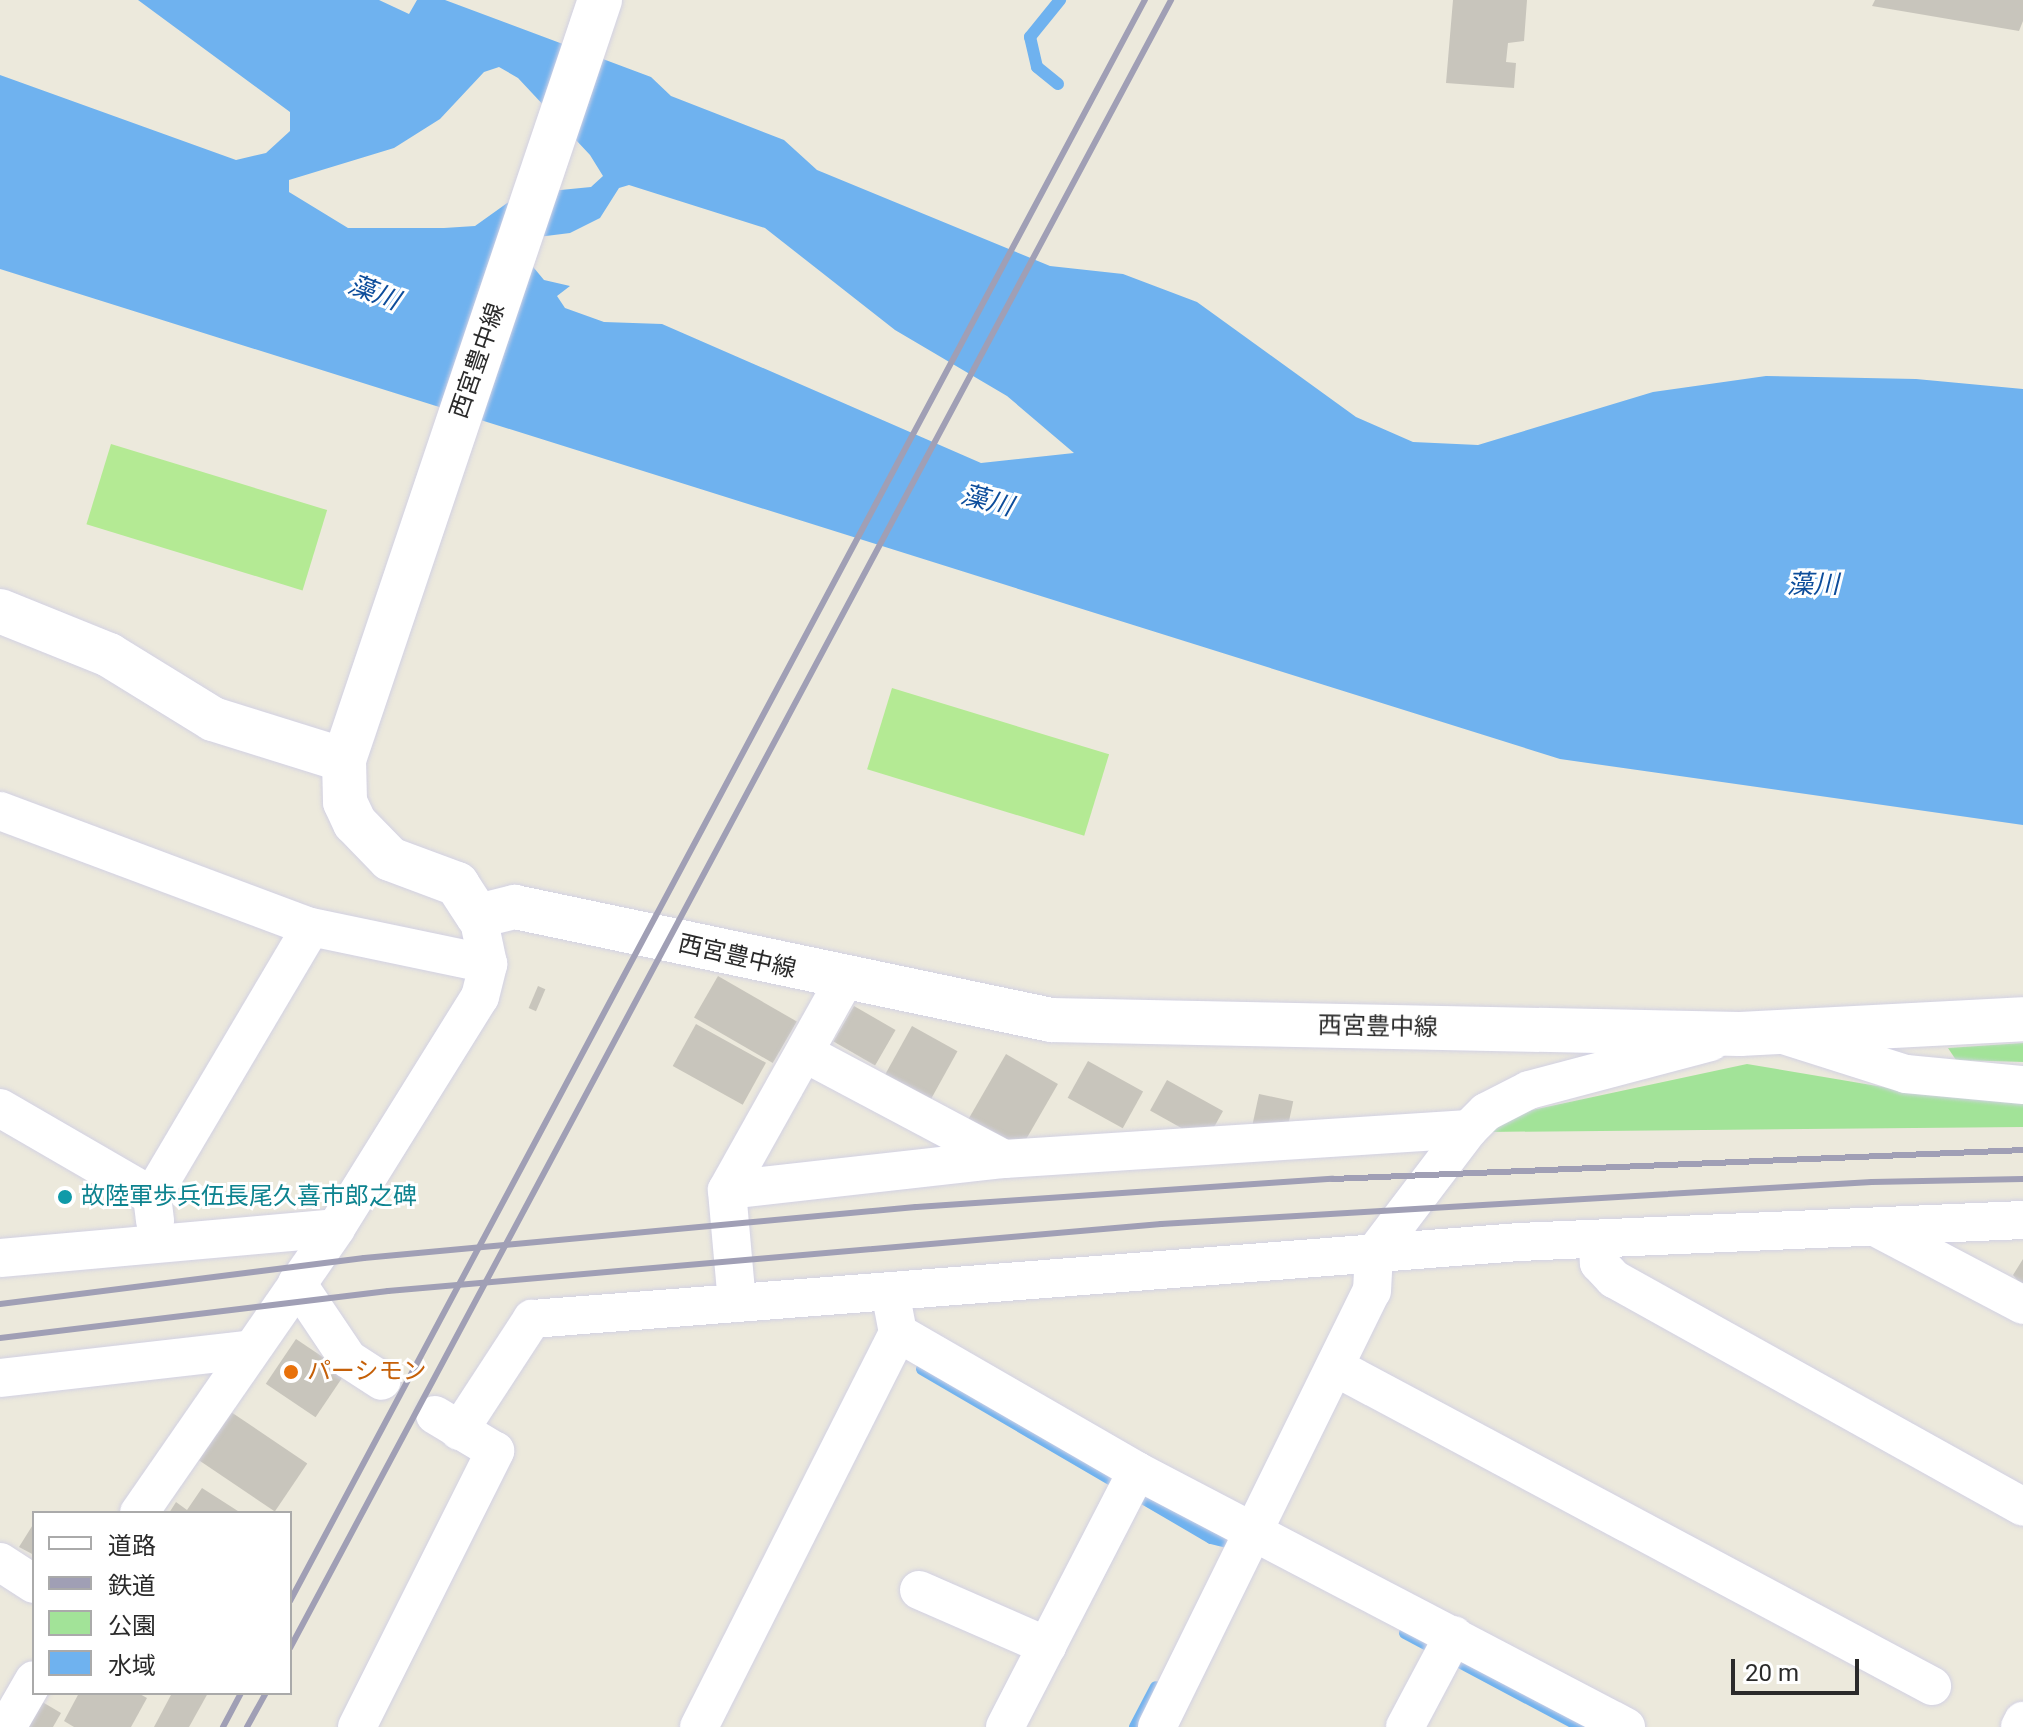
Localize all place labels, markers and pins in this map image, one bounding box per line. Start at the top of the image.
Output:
place label: 故陸軍歩兵伍長尾久喜市郎之碑 [81,1183,417,1211]
marker: 故陸軍歩兵伍長尾久喜市郎之碑 [56,1188,74,1206]
place label: パーシモン [307,1358,427,1386]
marker: パーシモン [282,1363,300,1381]

